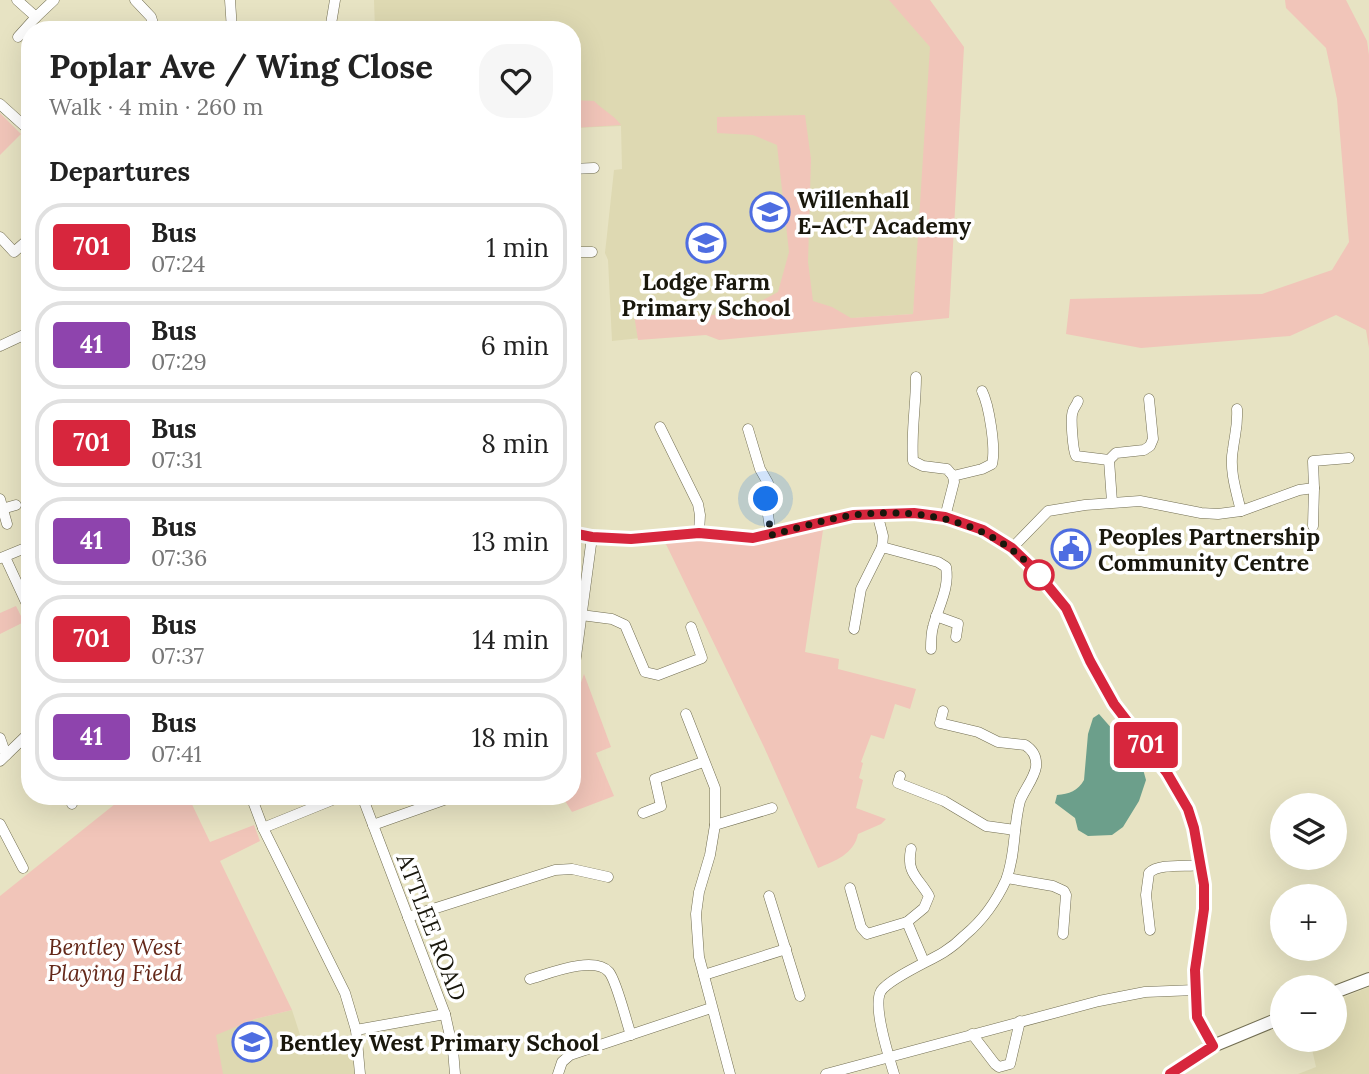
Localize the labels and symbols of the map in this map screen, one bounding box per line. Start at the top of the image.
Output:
place label: Willenhall E-ACT Academy [797,185,972,240]
school or university icon: Willenhall E-ACT Academy [749,191,791,233]
school or university icon: Lodge Farm Primary School [685,222,727,264]
place label: Lodge Farm Primary School [621,267,791,322]
your location [748,481,783,516]
place label: Peoples Partnership Community Centre [1098,522,1320,577]
public building icon: Peoples Partnership Community Centre [1050,528,1092,570]
unlabelled marker [1024,560,1054,590]
line badge: 701 [1106,722,1186,768]
street label: ATTLEE ROAD [390,848,473,1005]
park label: Bentley West Playing Field [47,932,183,987]
school or university icon: Bentley West Primary School [231,1021,273,1063]
place label: Bentley West Primary School [279,1028,599,1057]

